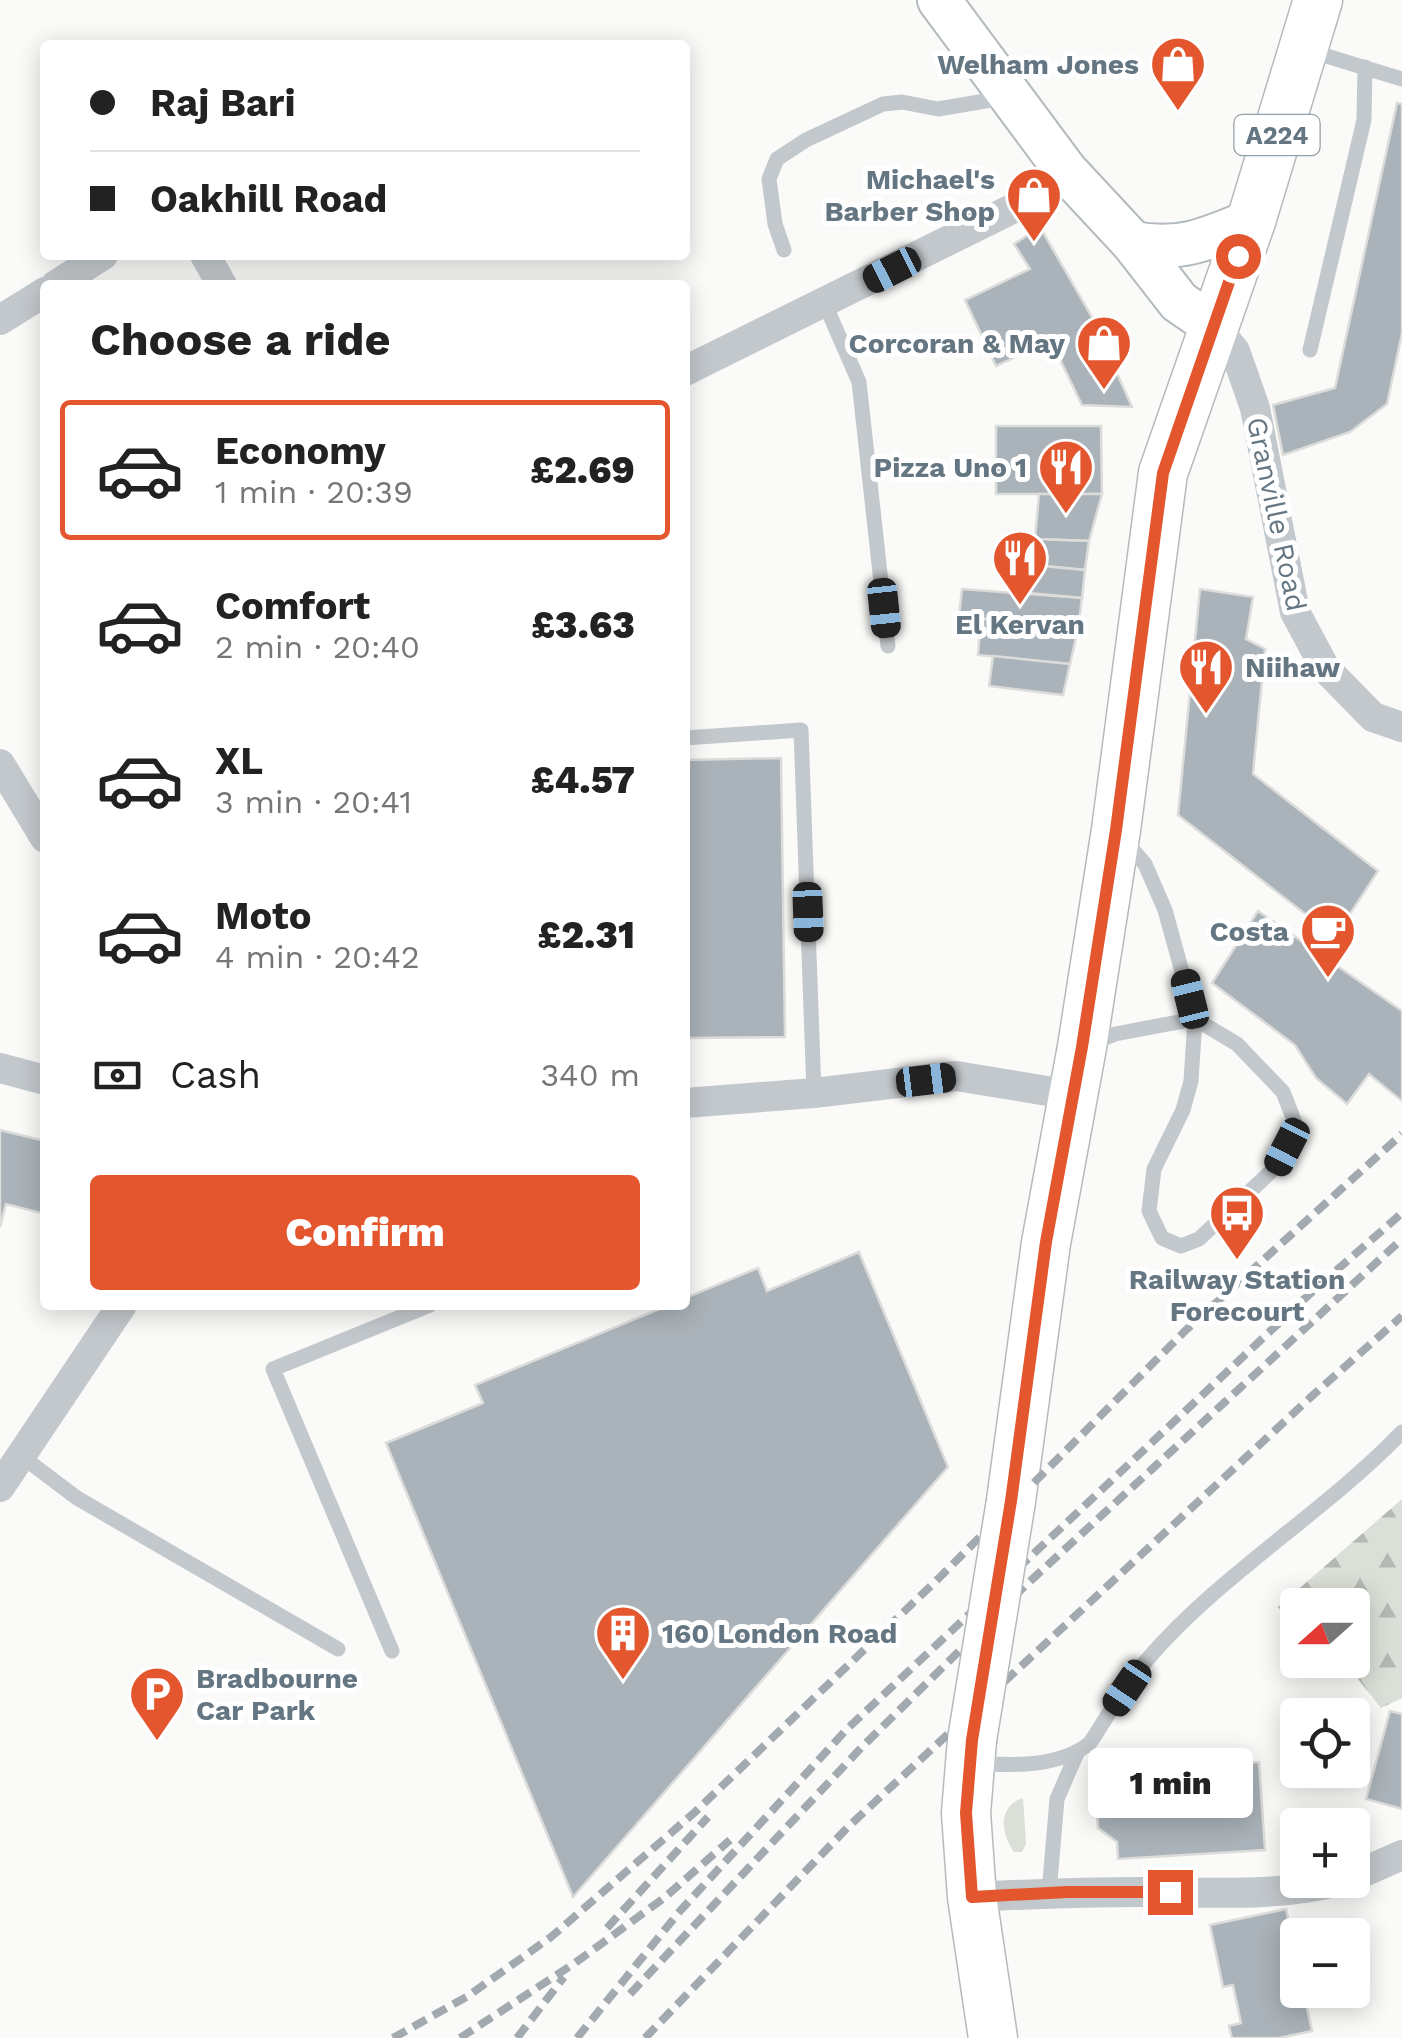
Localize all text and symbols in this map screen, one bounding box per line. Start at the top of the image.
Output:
shop icon: Welham Jones [1148,34,1208,113]
place label: Welham Jones [937,48,1139,81]
text: Raj Bari [150,81,296,125]
road number: A224 [1234,115,1320,155]
place label: Michael's Barber Shop [824,163,995,228]
shop icon: Michael's Barber Shop [1004,165,1064,244]
text: Oakhill Road [150,177,387,221]
route start [1216,234,1261,279]
car [858,243,926,297]
text: Choose a ride [90,313,390,366]
shop icon: Corcoran & May [1074,313,1134,392]
place label: Corcoran & May [849,327,1065,360]
street label: Granville Road [1240,414,1313,614]
icon: car [95,425,185,515]
text: Economy [215,429,386,473]
restaurant icon: Pizza Uno 1 [1036,437,1096,516]
text: £2.69 [530,448,635,492]
place label: Pizza Uno 1 [873,451,1027,484]
text: 1 min · 20:39 [215,473,413,511]
restaurant icon: El Kervan [990,528,1050,607]
car [866,577,902,639]
icon: car [95,580,185,670]
text: Comfort [215,584,370,628]
text: £3.63 [531,603,635,647]
place label: El Kervan [955,608,1085,641]
text: 2 min · 20:40 [215,628,420,666]
restaurant icon: Niihaw [1176,637,1236,716]
place label: Niihaw [1245,651,1341,684]
icon: car [95,735,185,825]
text: XL [215,739,263,783]
text: £4.57 [531,758,635,802]
text: 3 min · 20:41 [215,783,412,821]
car [792,881,824,943]
icon: car [95,890,185,980]
text: Moto [215,894,311,938]
cafe icon: Costa [1298,901,1358,980]
text: £2.31 [538,913,635,957]
place label: Costa [1210,915,1290,948]
text: 4 min · 20:42 [215,938,420,976]
car [1168,966,1212,1032]
icon: cash [90,1048,145,1103]
text: Cash [170,1053,261,1097]
text: 340 m [540,1056,640,1094]
car [894,1061,958,1099]
car [1260,1113,1314,1181]
button: Confirm [90,1175,640,1290]
bus stop icon: Railway Station Forecourt [1207,1183,1267,1262]
place label: Railway Station Forecourt [1129,1263,1345,1328]
north arrow [1280,1588,1370,1678]
map controls [1280,1588,1370,2008]
building icon: 160 London Road [593,1603,653,1682]
place label: 160 London Road [662,1617,897,1650]
car [1098,1655,1156,1721]
place label: Bradbourne Car Park [196,1662,358,1727]
parking icon: Bradbourne Car Park [127,1664,187,1743]
button: locate [1280,1698,1370,1788]
callout: 1 min [1088,1747,1252,1817]
text: 1 min [1129,1764,1212,1802]
button: + [1280,1808,1370,1898]
route end [1148,1870,1193,1915]
button: − [1280,1918,1370,2008]

